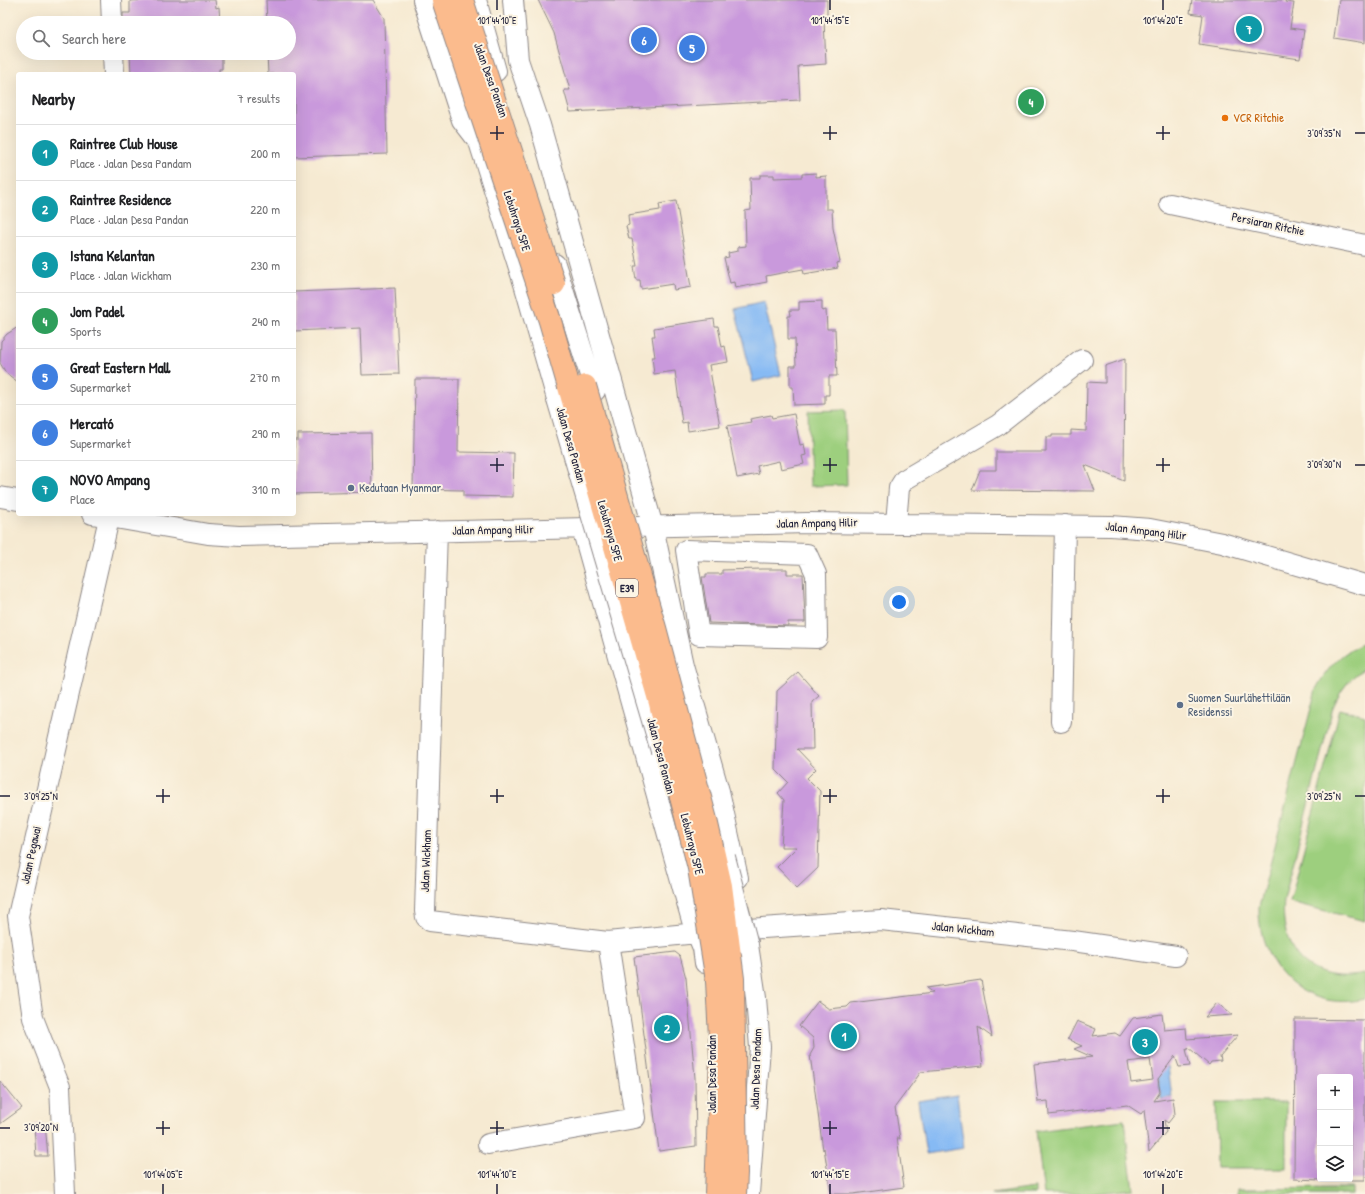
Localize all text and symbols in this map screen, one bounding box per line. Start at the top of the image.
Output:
text: 101°44'10"E [478,14,517,27]
text: 101°44'15"E [811,14,850,27]
text: 101°44'20"E [1143,14,1183,27]
pin: 7 [1236,14,1262,44]
search box [16,16,296,60]
pin: 6 [631,25,657,55]
icon: search [30,27,52,49]
text: Search here [62,28,126,49]
pin: 5 [679,33,705,63]
street label: Jalan Desa Pandan [470,40,513,120]
text: Nearby [32,87,75,110]
pin: 4 [1018,87,1044,117]
text: 7 results [237,89,280,107]
place label: VCR Ritchie [1233,109,1284,126]
marker: VCR Ritchie [1220,113,1230,123]
text: 3°09'35"N [1307,127,1341,140]
text: Raintree Club House [70,133,178,154]
text: 1 [43,144,47,162]
text: 200 m [250,144,280,162]
text: Place · Jalan Desa Pandam [70,154,192,172]
text: Raintree Residence [70,189,171,210]
street label: Lebuhraya SPE [500,189,535,254]
text: 2 [42,200,48,218]
text: 220 m [250,200,280,218]
street label: Persiaran Ritchie [1230,207,1306,240]
text: Place · Jalan Desa Pandan [70,210,189,228]
text: Istana Kelantan [70,245,155,266]
text: 3 [42,256,48,274]
text: 230 m [250,256,280,274]
text: Place · Jalan Wickham [70,266,172,284]
text: Jom Padel [70,301,124,322]
text: 4 [43,312,47,330]
text: 240 m [251,312,280,330]
text: Sports [70,322,101,340]
text: Great Eastern Mall [70,357,170,378]
text: 5 [42,368,48,386]
text: 270 m [250,368,280,386]
text: Supermarket [70,378,131,396]
street label: Jalan Desa Pandan [552,405,590,485]
text: Mercató [70,413,114,434]
text: 6 [42,424,48,442]
text: 290 m [251,424,280,442]
text: Supermarket [70,434,131,452]
text: 3°09'30"N [1307,458,1341,471]
text: NOVO Ampang [70,469,150,490]
place label: Kedutaan Myanmar [359,479,441,496]
text: 7 [42,480,48,498]
text: 310 m [252,480,280,498]
marker: Kedutaan Myanmar [346,483,356,493]
text: Place [70,490,95,508]
street label: Lebuhraya SPE [594,498,627,564]
street label: Jalan Ampang Hilir [776,513,858,532]
street label: Jalan Ampang Hilir [1105,517,1188,544]
street label: Jalan Ampang Hilir [452,520,534,539]
road number: E39 [616,579,638,597]
your location [889,592,909,612]
place label: Suomen Suurlähettilään Residenssi [1188,689,1291,720]
marker: Suomen Suurlähettilään Residenssi [1175,700,1185,710]
street label: Jalan Desa Pandan [643,716,680,796]
text: 3°09'25"N [24,790,58,803]
text: 3°09'25"N [1307,790,1341,803]
street label: Lebuhraya SPE [677,812,708,877]
street label: Jalan Pegawai [16,824,45,885]
street label: Jalan Wickham [416,829,435,893]
street label: Jalan Wickham [931,917,995,940]
pin: 2 [654,1013,680,1043]
pin: 1 [831,1021,857,1051]
pin: 3 [1132,1027,1158,1057]
street label: Jalan Desa Pandam [746,1028,765,1110]
street label: Jalan Desa Pandan [703,1035,720,1113]
map controls [1317,1074,1353,1182]
button: + [1317,1074,1353,1110]
button: − [1317,1110,1353,1146]
text: 3°09'20"N [24,1121,58,1134]
button: layers [1317,1146,1353,1182]
text: 101°44'05"E [143,1168,183,1181]
text: 101°44'10"E [478,1168,517,1181]
text: 101°44'15"E [811,1168,850,1181]
text: 101°44'20"E [1143,1168,1183,1181]

